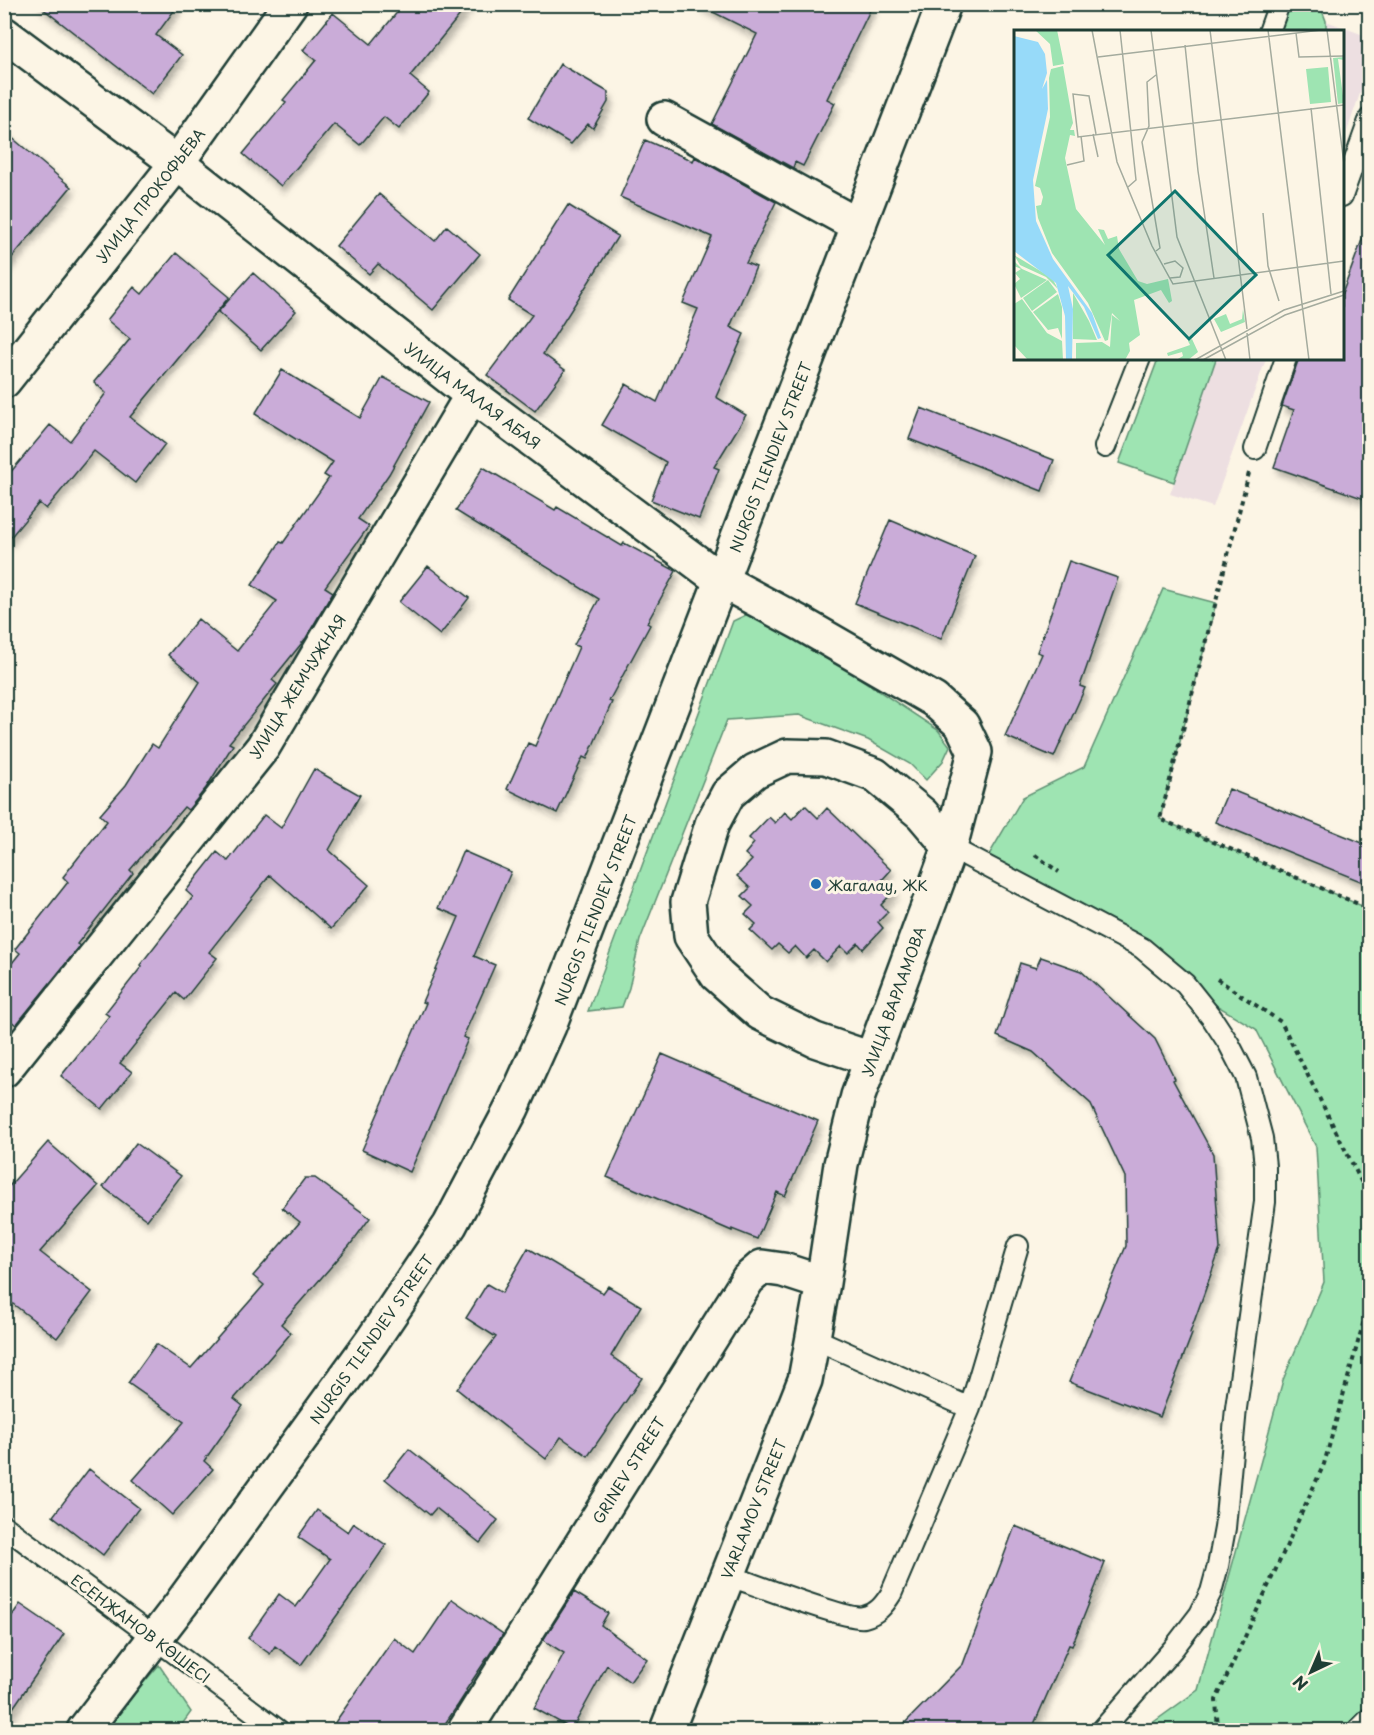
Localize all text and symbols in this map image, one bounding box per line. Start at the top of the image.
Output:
inset map [1014,30,1344,360]
street label: УЛИЦА ПРОКОФЬЕВА [90,123,210,267]
street label: УЛИЦА МАЛАЯ АБАЯ [400,336,546,454]
street label: NURGIS TLENDIEV STREET [723,358,817,556]
street label: УЛИЦА ЖЕМЧУЖНАЯ [243,609,351,763]
street label: NURGIS TLENDIEV STREET [548,811,642,1009]
place label: Жагалау, ЖК [828,873,928,896]
marker: Жагалау, ЖК [809,877,823,891]
street label: УЛИЦА ВАРЛАМОВА [855,923,931,1079]
street label: NURGIS TLENDIEV STREET [304,1249,439,1428]
street label: GRINEV STREET [586,1412,670,1528]
street label: VARLAMOV STREET [714,1435,792,1582]
street label: ЕСЕНЖАНОВ КӨШЕСІ [67,1568,215,1688]
north arrow [1281,1642,1341,1702]
text: N [1287,1670,1313,1697]

